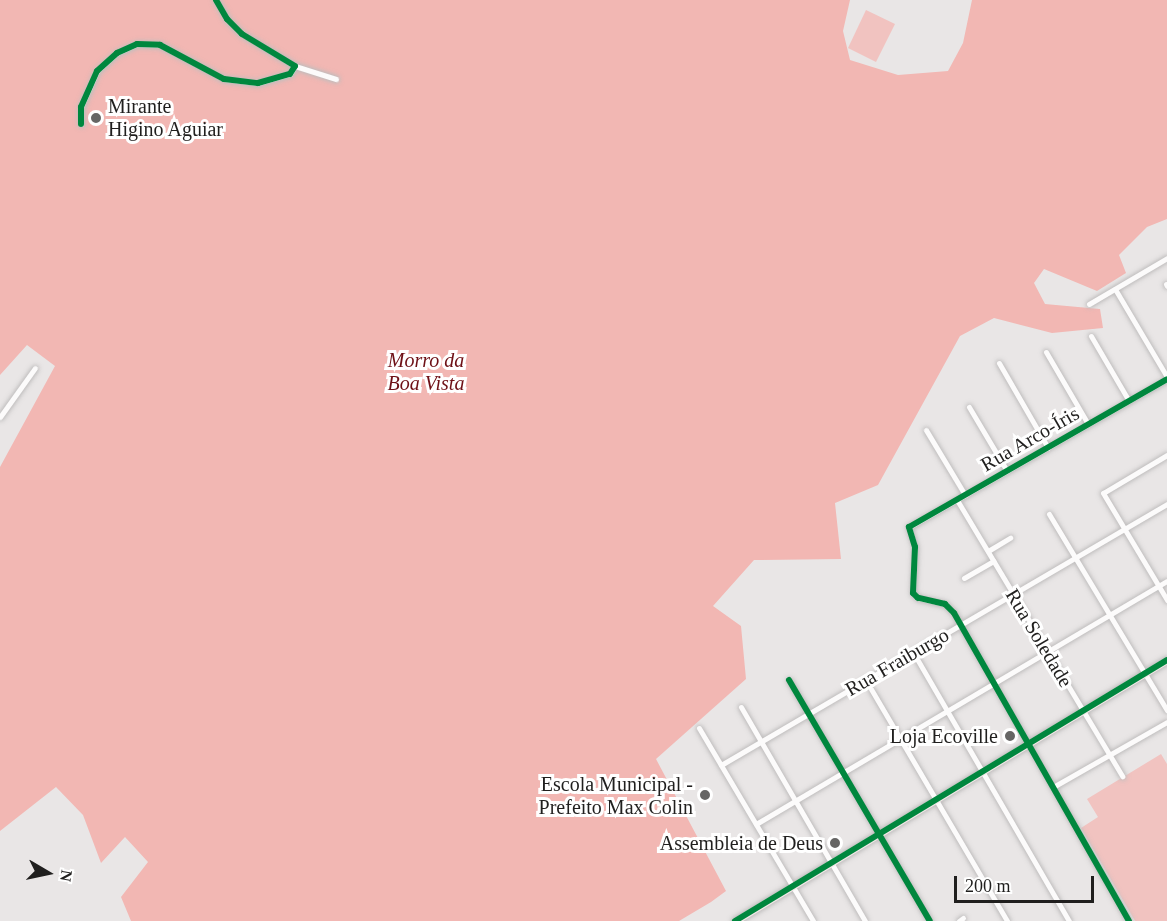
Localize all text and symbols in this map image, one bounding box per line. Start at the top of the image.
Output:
place label: Mirante Higino Aguiar [108,94,224,141]
marker: Mirante Higino Aguiar [89,111,103,125]
park label: Morro da Boa Vista [388,348,464,395]
street label: Rua Arco-Íris [976,401,1084,477]
street label: Rua Soledade [1000,584,1078,692]
street label: Rua Fraiburgo [841,623,953,701]
place label: Loja Ecoville [890,724,998,748]
marker: Loja Ecoville [1003,729,1017,743]
place label: Escola Municipal - Prefeito Max Colin [539,772,693,819]
marker: Escola Municipal - Prefeito Max Colin [698,788,712,802]
place label: Assembleia de Deus [660,831,823,855]
marker: Assembleia de Deus [828,836,842,850]
north arrow [18,843,78,903]
scale bar [957,864,1096,902]
text: N [57,869,76,883]
text: 200 m [965,876,1011,896]

